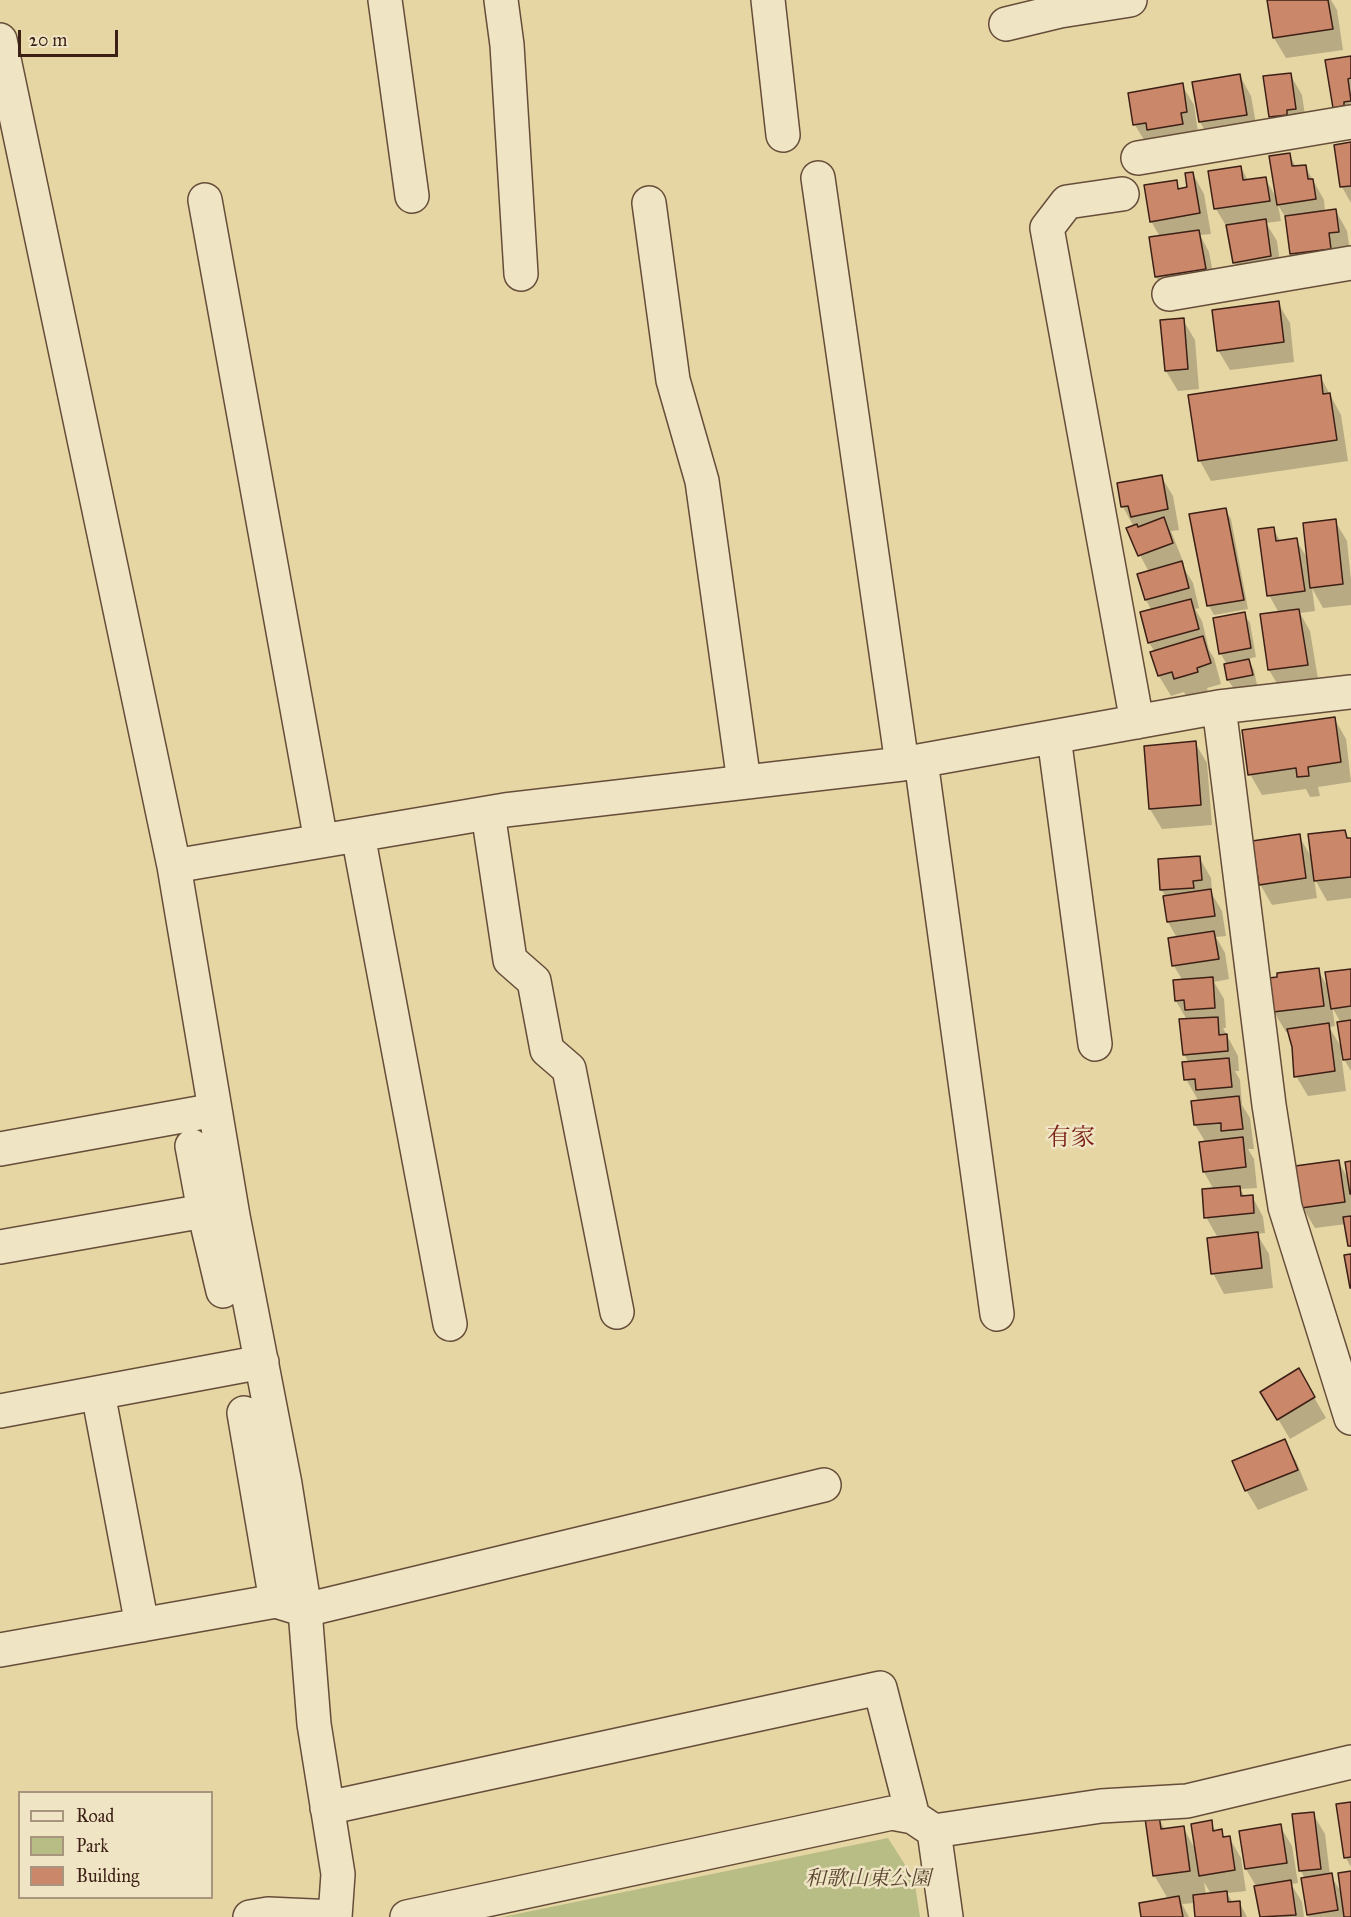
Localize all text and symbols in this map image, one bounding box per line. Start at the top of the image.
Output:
scale bar [21,18,122,56]
text: 20 m [29,29,67,51]
district label: 有家 [1047,1125,1095,1153]
legend [18,1791,213,1899]
text: Road [76,1805,114,1827]
text: Park [76,1835,109,1857]
text: Building [76,1865,139,1887]
park label: 和歌山東公園 [805,1867,931,1893]

